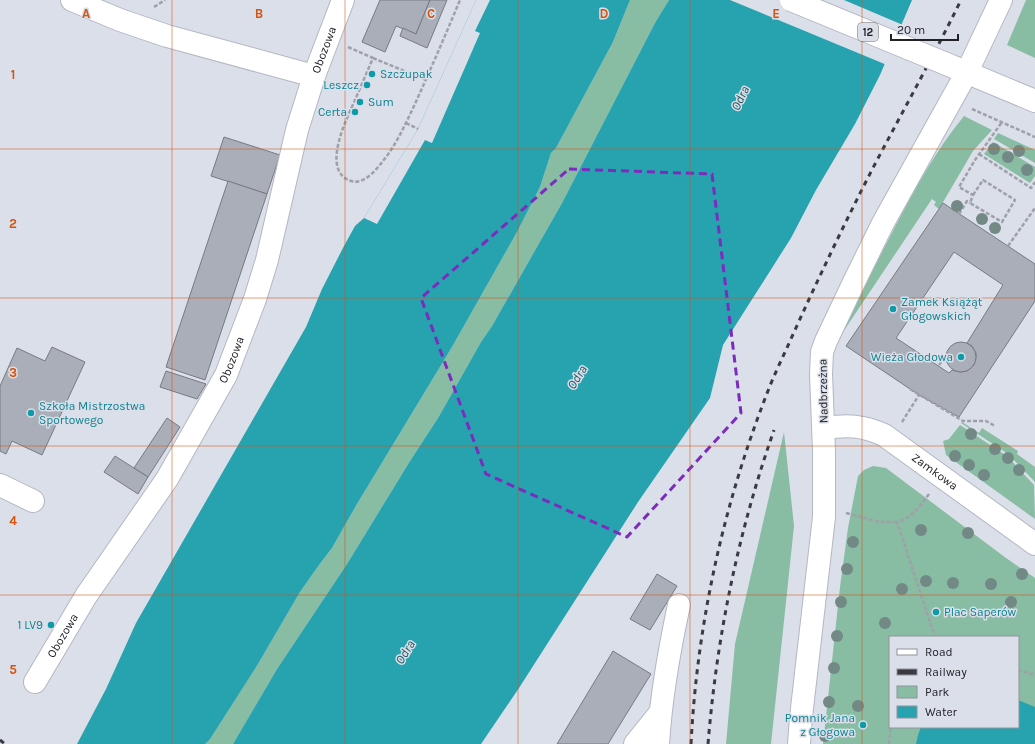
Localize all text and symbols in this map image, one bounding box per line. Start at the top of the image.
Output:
text: A [82,6,90,21]
text: B [255,6,263,21]
text: C [427,6,435,21]
text: D [600,6,609,21]
text: E [772,6,780,21]
scale bar [891,16,958,42]
road number: 12 [858,23,878,41]
text: 20 m [897,23,925,37]
street label: Obozowa [309,24,339,75]
text: 1 [11,67,15,82]
place label: Szczupak [380,67,433,81]
marker: Szczupak [367,69,377,79]
place label: Leszcz [323,78,359,92]
marker: Leszcz [362,80,372,90]
water label: Odra [728,83,753,113]
place label: Sum [368,95,394,109]
marker: Sum [355,97,365,107]
place label: Certa [318,105,347,119]
marker: Certa [350,107,360,117]
text: 2 [9,216,17,231]
place label: Zamek Książąt Głogowskich [901,295,983,323]
marker: Zamek Książąt Głogowskich [888,304,898,314]
street label: Obozowa [216,335,247,386]
place label: Wieża Głodowa [871,350,953,364]
marker: Wieża Głodowa [956,352,966,362]
street label: Nadbrzeżna [815,358,831,424]
water label: Odra [564,362,590,392]
text: 3 [9,365,17,380]
place label: Szkoła Mistrzostwa Sportowego [39,399,145,427]
marker: Szkoła Mistrzostwa Sportowego [26,408,36,418]
street label: Zamkowa [909,450,961,493]
text: 4 [9,513,17,528]
place label: Plac Saperów [944,605,1017,619]
marker: Plac Saperów [931,607,941,617]
street label: Obozowa [44,611,81,660]
place label: 1 LV9 [17,618,43,632]
marker: 1 LV9 [46,620,56,630]
legend [889,636,1019,728]
water label: Odra [392,637,418,667]
text: Road [925,645,953,659]
text: 5 [9,662,17,677]
text: Railway [925,665,967,679]
text: Park [925,685,950,699]
text: Water [925,705,958,719]
place label: Pomnik Jana z Głogowa [785,711,855,739]
marker: Pomnik Jana z Głogowa [858,720,868,730]

